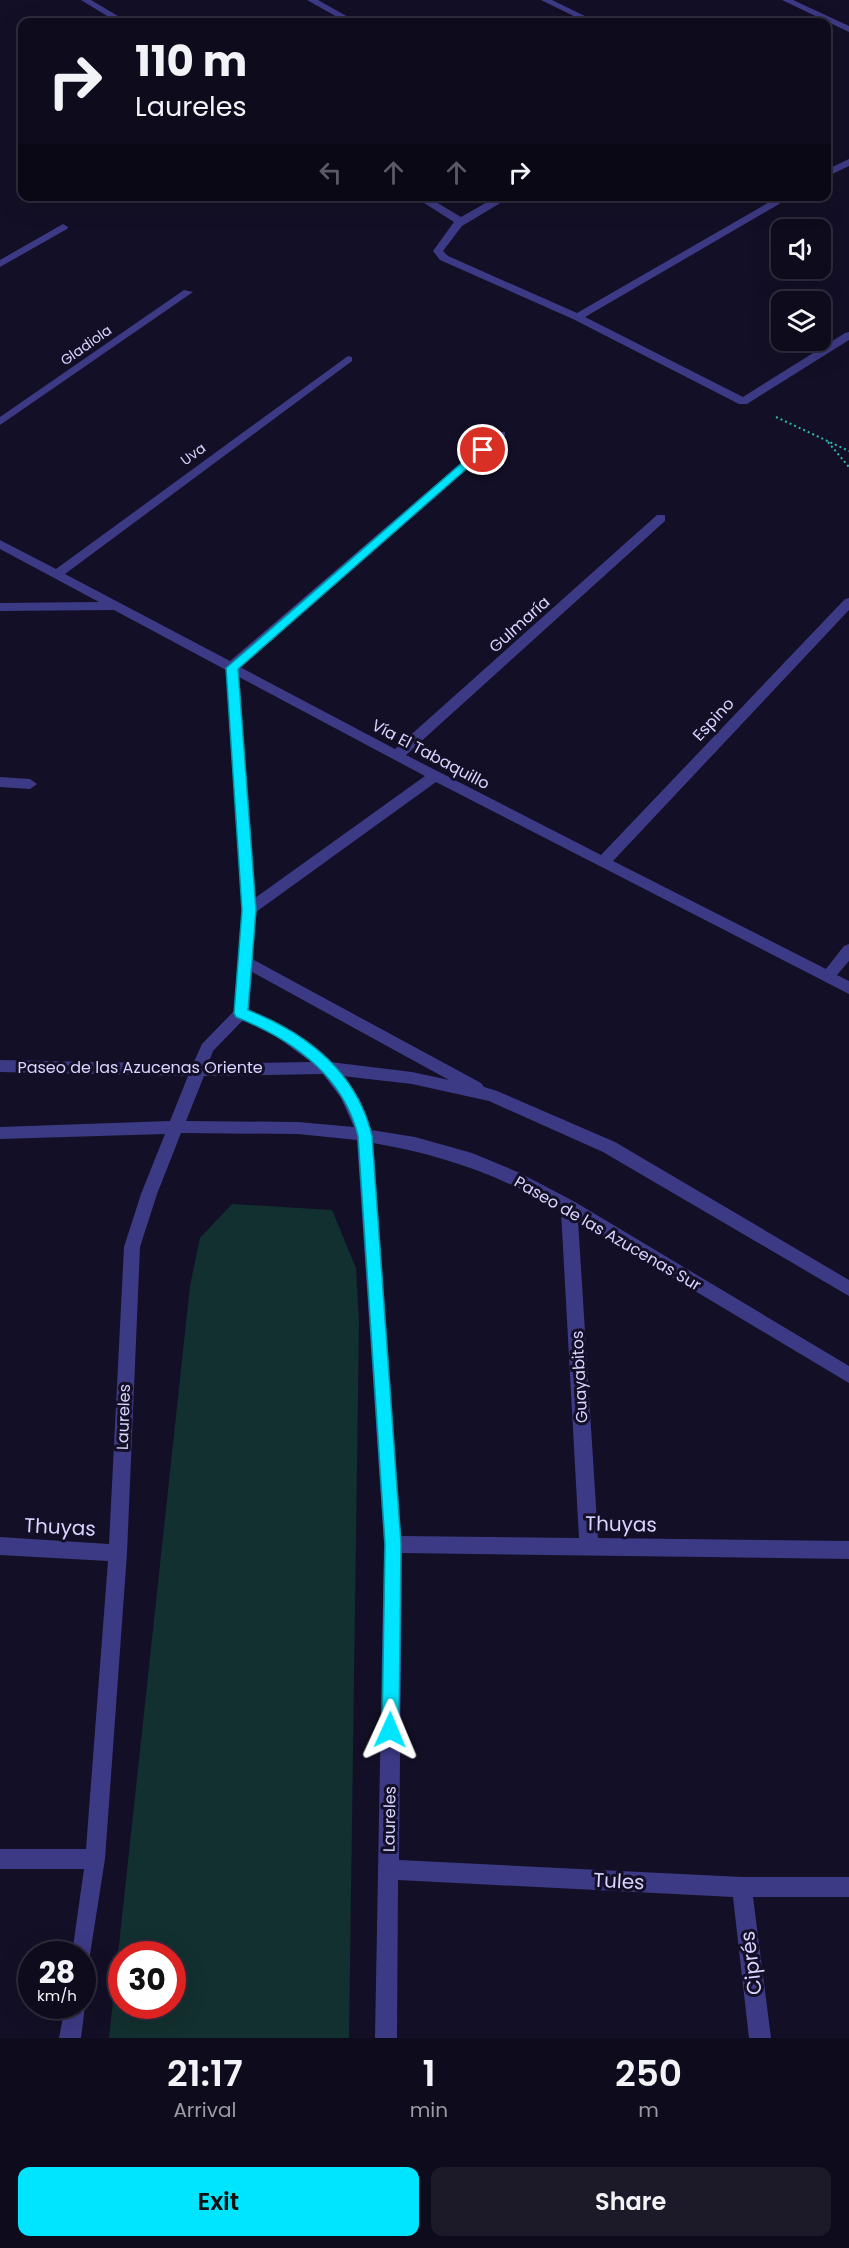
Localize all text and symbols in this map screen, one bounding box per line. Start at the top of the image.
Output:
text: 110 m [135,32,247,91]
icon: right [36,42,114,120]
text: Laureles [135,88,246,125]
icon: left [314,156,347,189]
icon: ahead [377,156,410,189]
icon: ahead [440,156,473,189]
icon: right [503,156,536,189]
map controls [771,219,831,351]
button: sound [771,219,831,279]
button: layers [771,291,831,351]
street label: Gladiola [56,320,116,370]
pin [457,424,508,475]
icon: arrive [466,433,499,466]
street label: Uva [176,438,210,470]
street label: Gulmaría [484,591,555,658]
street label: Espino [687,693,739,746]
street label: Vía El Tabaquillo [368,714,494,795]
street label: Paseo de las Azucenas Oriente [17,1056,263,1079]
street label: Paseo de las Azucenas Sur [510,1170,706,1297]
street label: Guayabitos [566,1330,593,1424]
street label: Laureles [111,1384,136,1450]
street label: Thuyas [585,1509,657,1539]
street label: Thuyas [23,1511,97,1543]
position arrow [358,1698,422,1762]
street label: Laureles [377,1786,402,1852]
street label: Tules [593,1866,645,1896]
street label: Ciprés [733,1929,769,1997]
speed limit sign: 30 [108,1941,186,2019]
text: 28 [39,1951,75,1994]
text: km/h [37,1985,77,2006]
text: 21:17 [167,2048,243,2099]
text: 1 [422,2048,435,2099]
text: 250 [615,2048,682,2099]
text: Arrival [173,2096,236,2124]
text: min [410,2096,448,2124]
text: m [638,2096,659,2124]
button: Exit [18,2167,419,2236]
button: Share [431,2167,831,2236]

